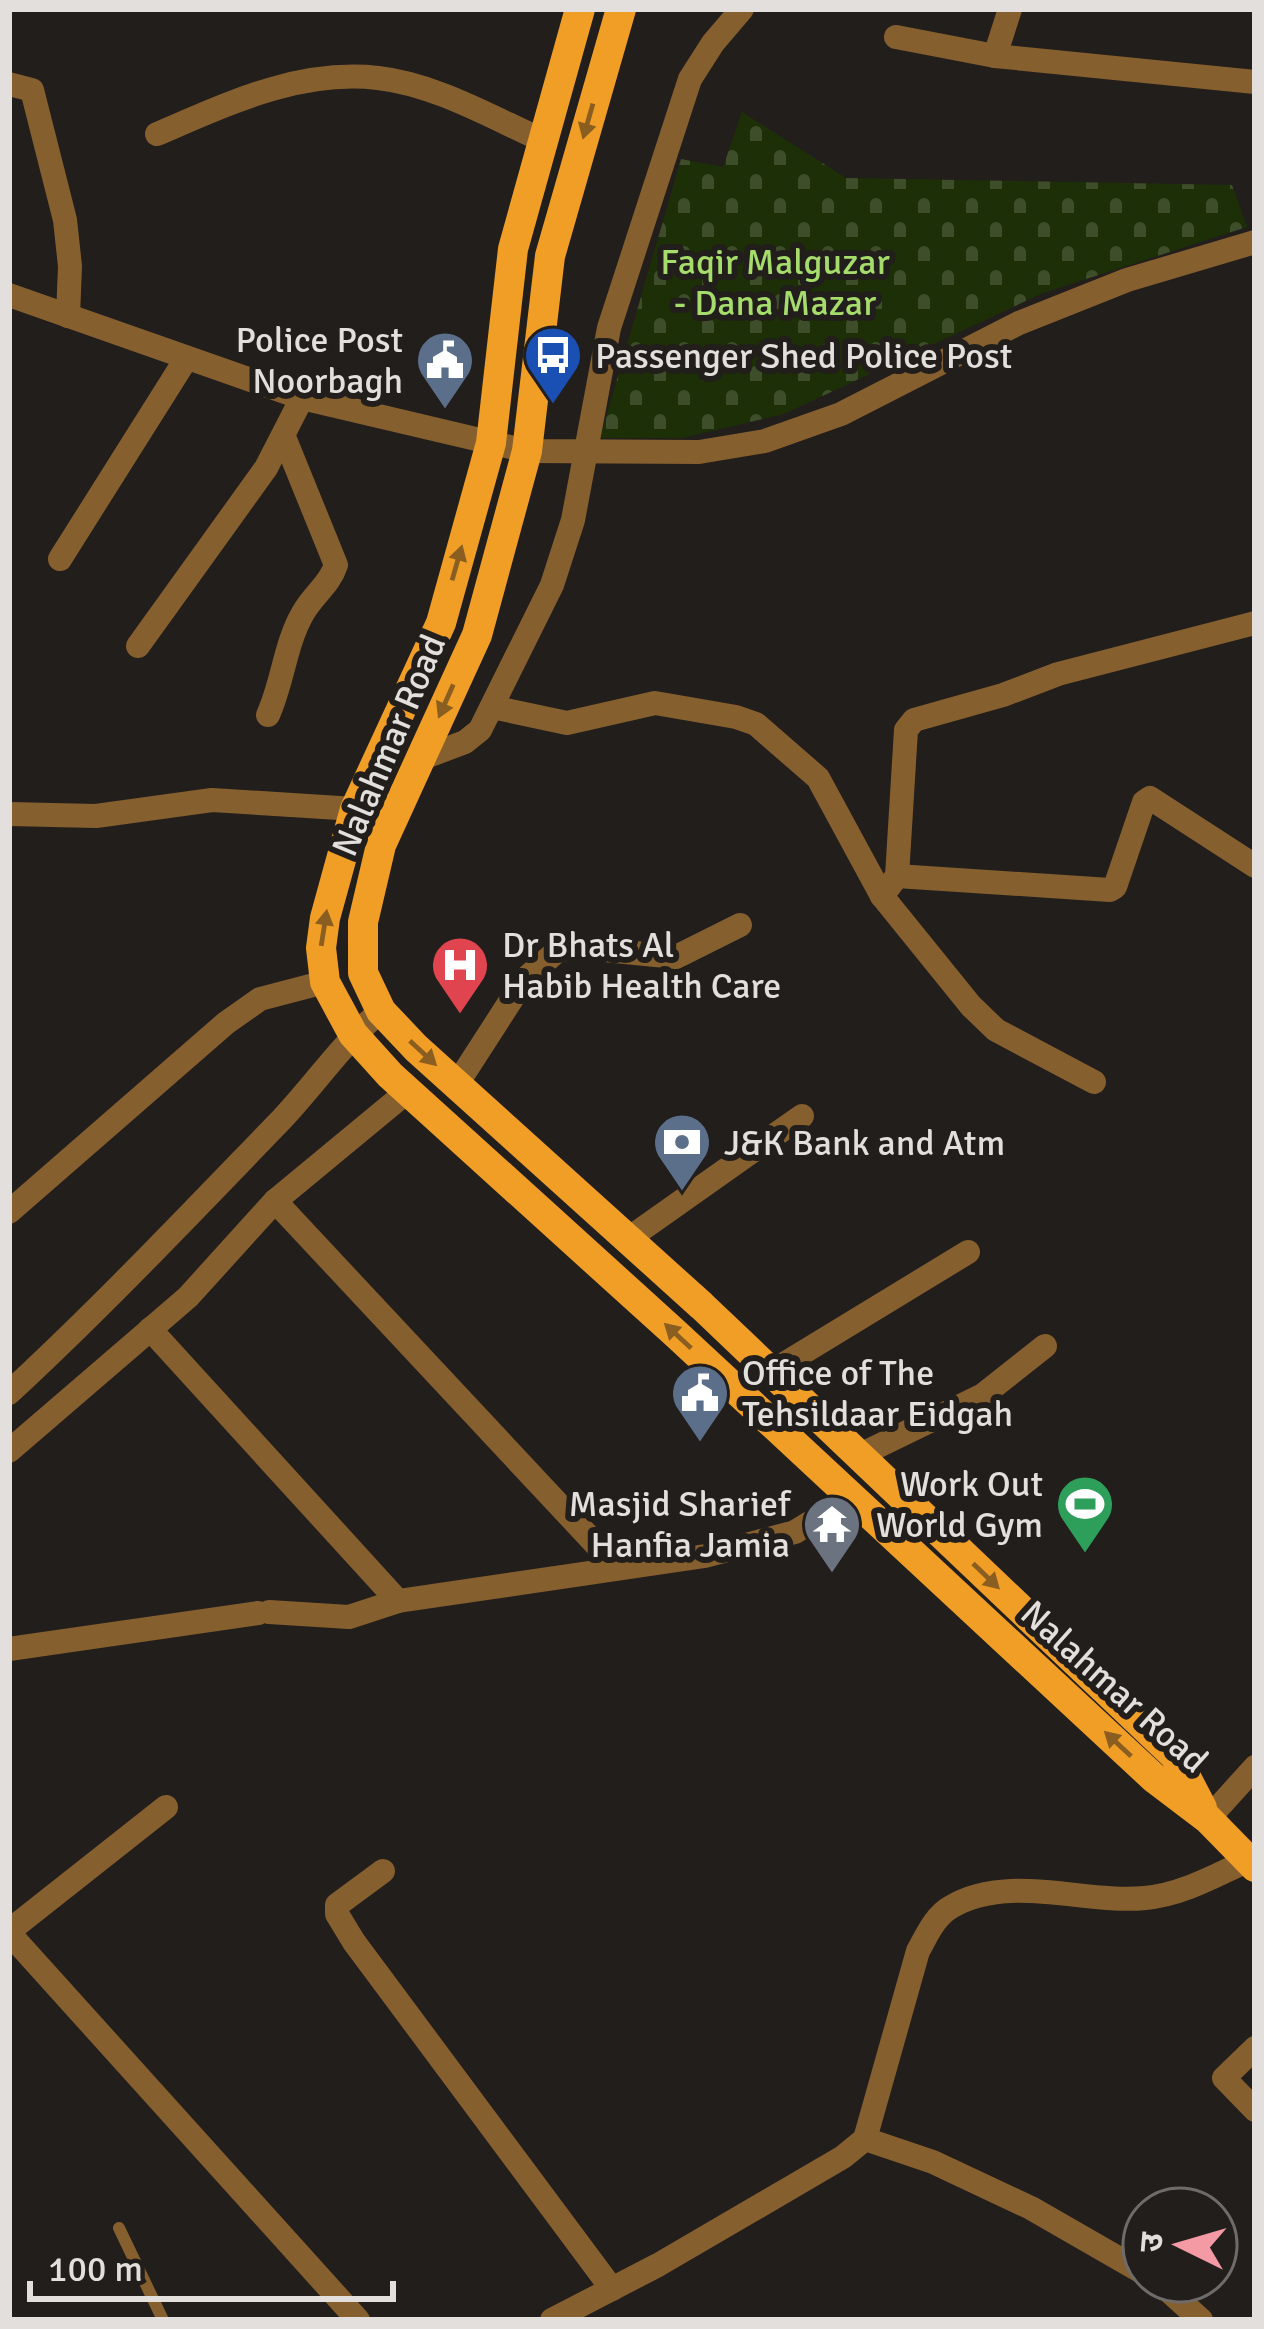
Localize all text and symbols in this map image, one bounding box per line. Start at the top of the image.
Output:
one-way arrow [578,103,596,140]
park label: Faqir Malguzar - Dana Mazar [660,240,891,326]
place label: Police Post Noorbagh [235,318,403,404]
bus stop icon: Passenger Shed Police Post [522,324,584,406]
public building icon: Police Post Noorbagh [414,329,476,411]
place label: Passenger Shed Police Post [595,334,1012,379]
one-way arrow [449,544,468,581]
street label: Nalahmar Road [322,628,456,863]
one-way arrow [436,684,456,719]
one-way arrow [315,909,334,946]
place label: Dr Bhats Al Habib Health Care [502,923,781,1009]
hospital icon: Dr Bhats Al Habib Health Care [429,934,491,1016]
one-way arrow [408,1039,437,1067]
bank icon: J&K Bank and Atm [651,1111,713,1193]
place label: J&K Bank and Atm [724,1121,1005,1166]
one-way arrow [664,1323,693,1350]
place label: Office of The Tehsildaar Eidgah [742,1351,1013,1437]
public building icon: Office of The Tehsildaar Eidgah [669,1362,731,1444]
place label: Work Out World Gym [876,1462,1043,1548]
sports icon: Work Out World Gym [1054,1473,1116,1555]
place label: Masjid Sharief Hanfia Jamia [569,1482,792,1568]
temple icon: Masjid Sharief Hanfia Jamia [801,1493,863,1575]
one-way arrow [971,1561,1000,1589]
street label: Nalahmar Road [1011,1591,1217,1783]
one-way arrow [1103,1731,1132,1758]
north arrow [1120,2185,1240,2305]
scale bar [30,2227,393,2301]
text: उ [1130,2230,1173,2254]
text: 100 m [48,2247,143,2292]

